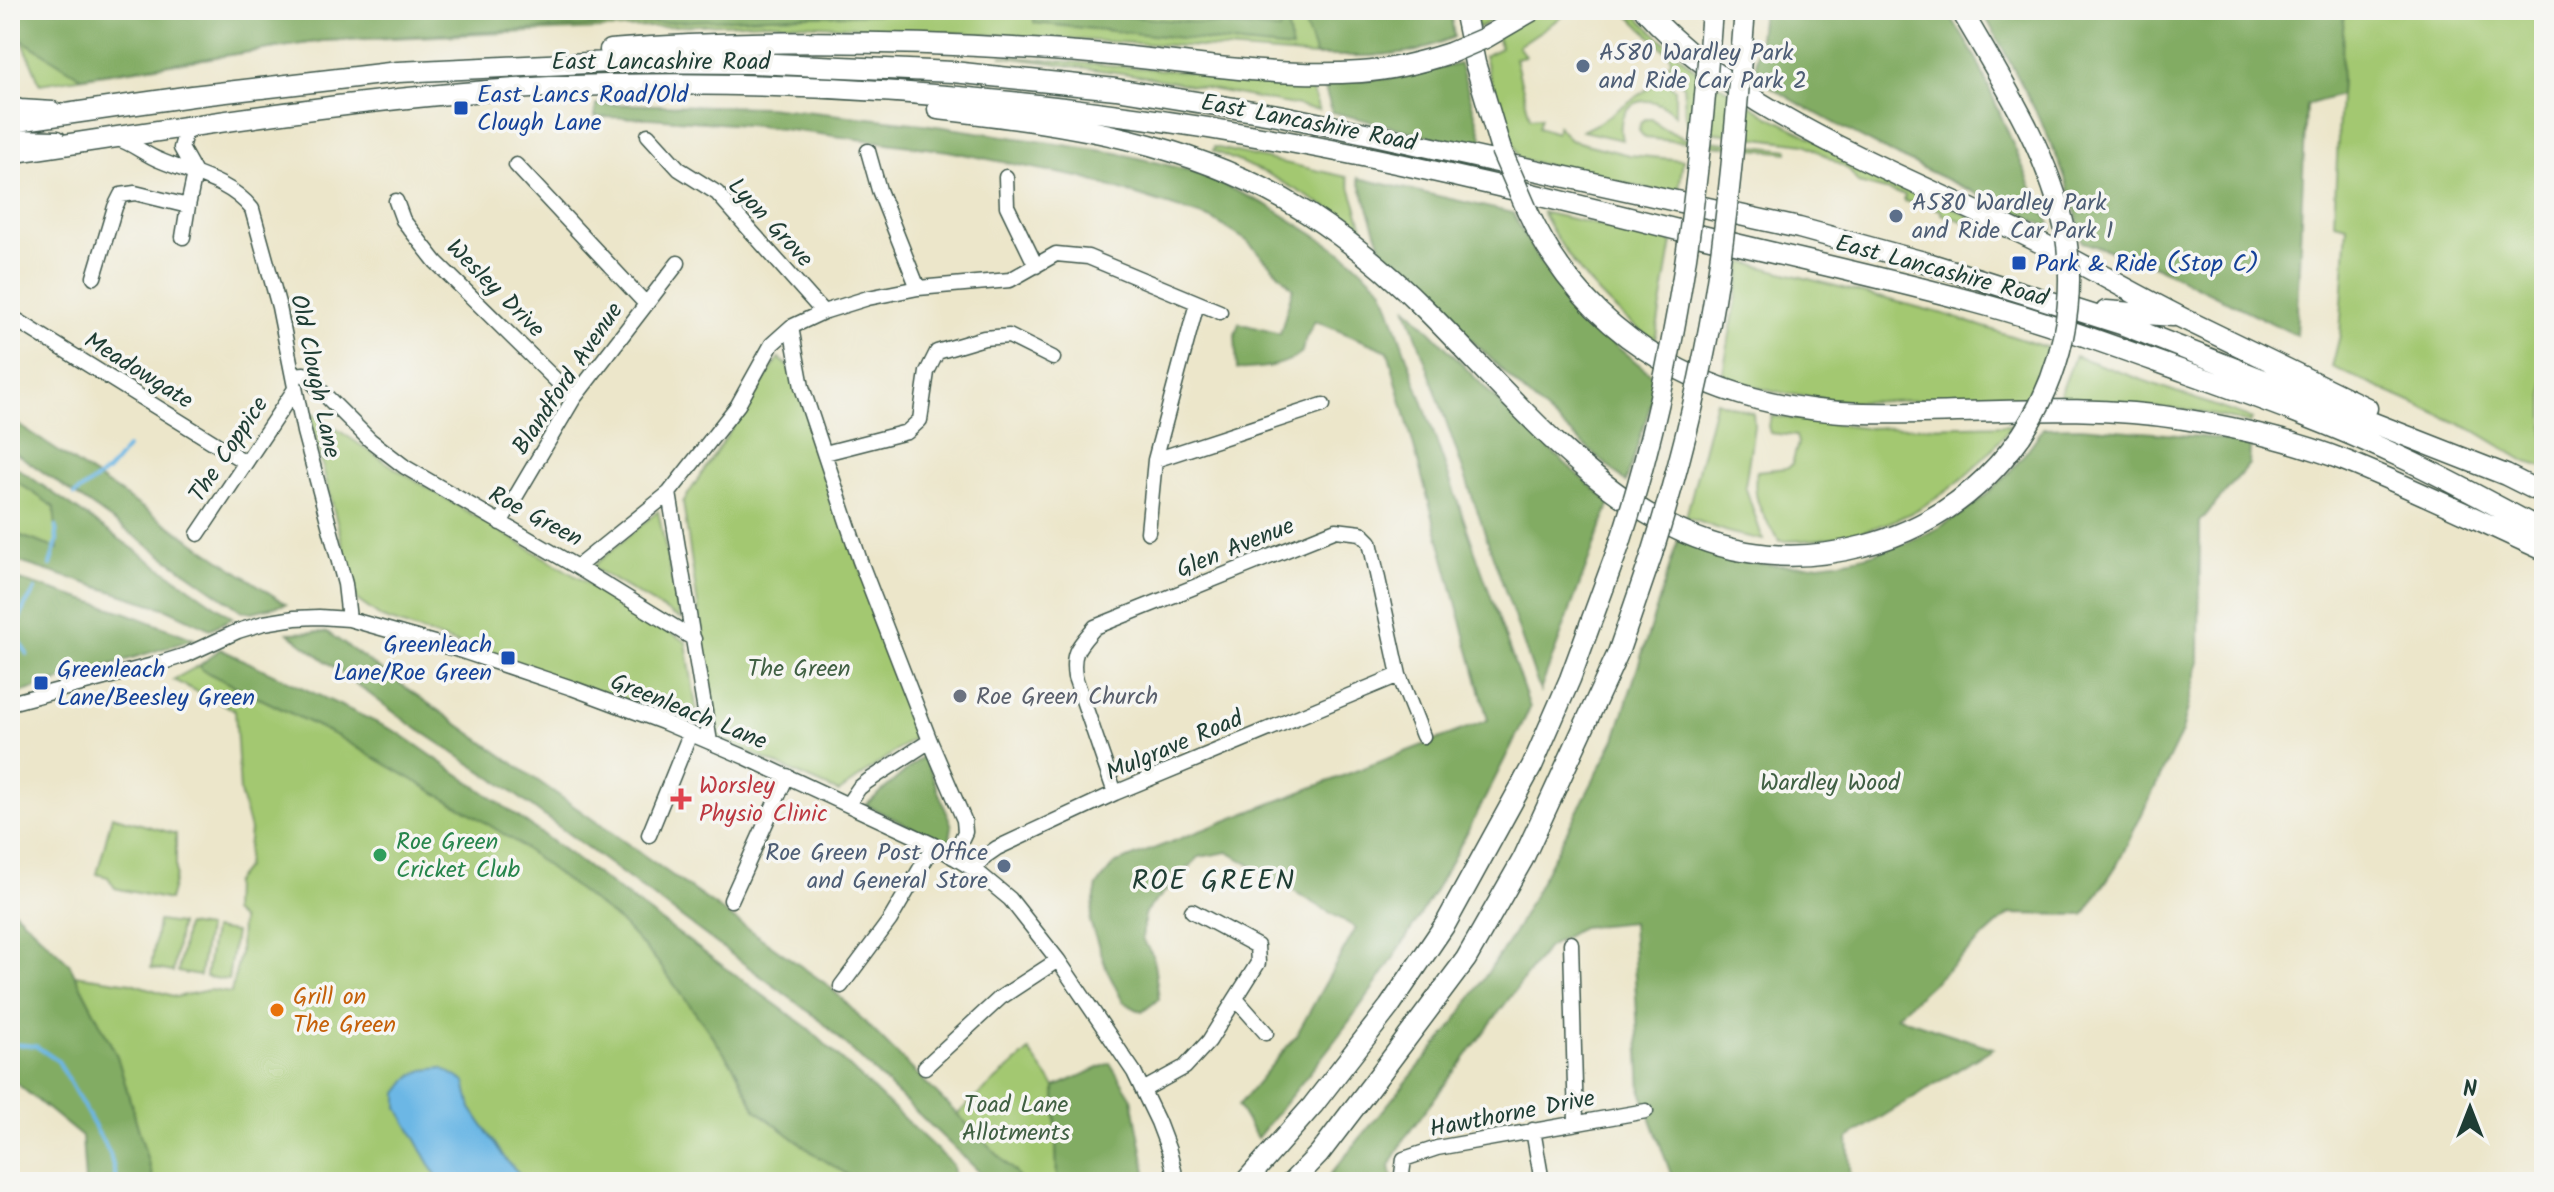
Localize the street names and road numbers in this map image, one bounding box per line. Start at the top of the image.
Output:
street label: East Lancashire Road [552,43,771,82]
street label: East Lancashire Road [1198,83,1421,164]
street label: Lyon Grove [717,169,823,277]
street label: East Lancashire Road [1831,224,2053,319]
street label: Wesley Drive [436,230,554,348]
street label: Old Clough Lane [278,291,351,462]
street label: Blandford Avenue [503,294,634,463]
street label: Meadowgate [76,322,201,420]
street label: The Coppice [179,388,279,511]
street label: Roe Green [481,476,590,559]
street label: Glen Avenue [1171,507,1301,590]
street label: Greenleach Lane [604,663,773,762]
street label: Mulgrave Road [1100,700,1250,793]
street label: Hawthorne Drive [1426,1079,1599,1150]

